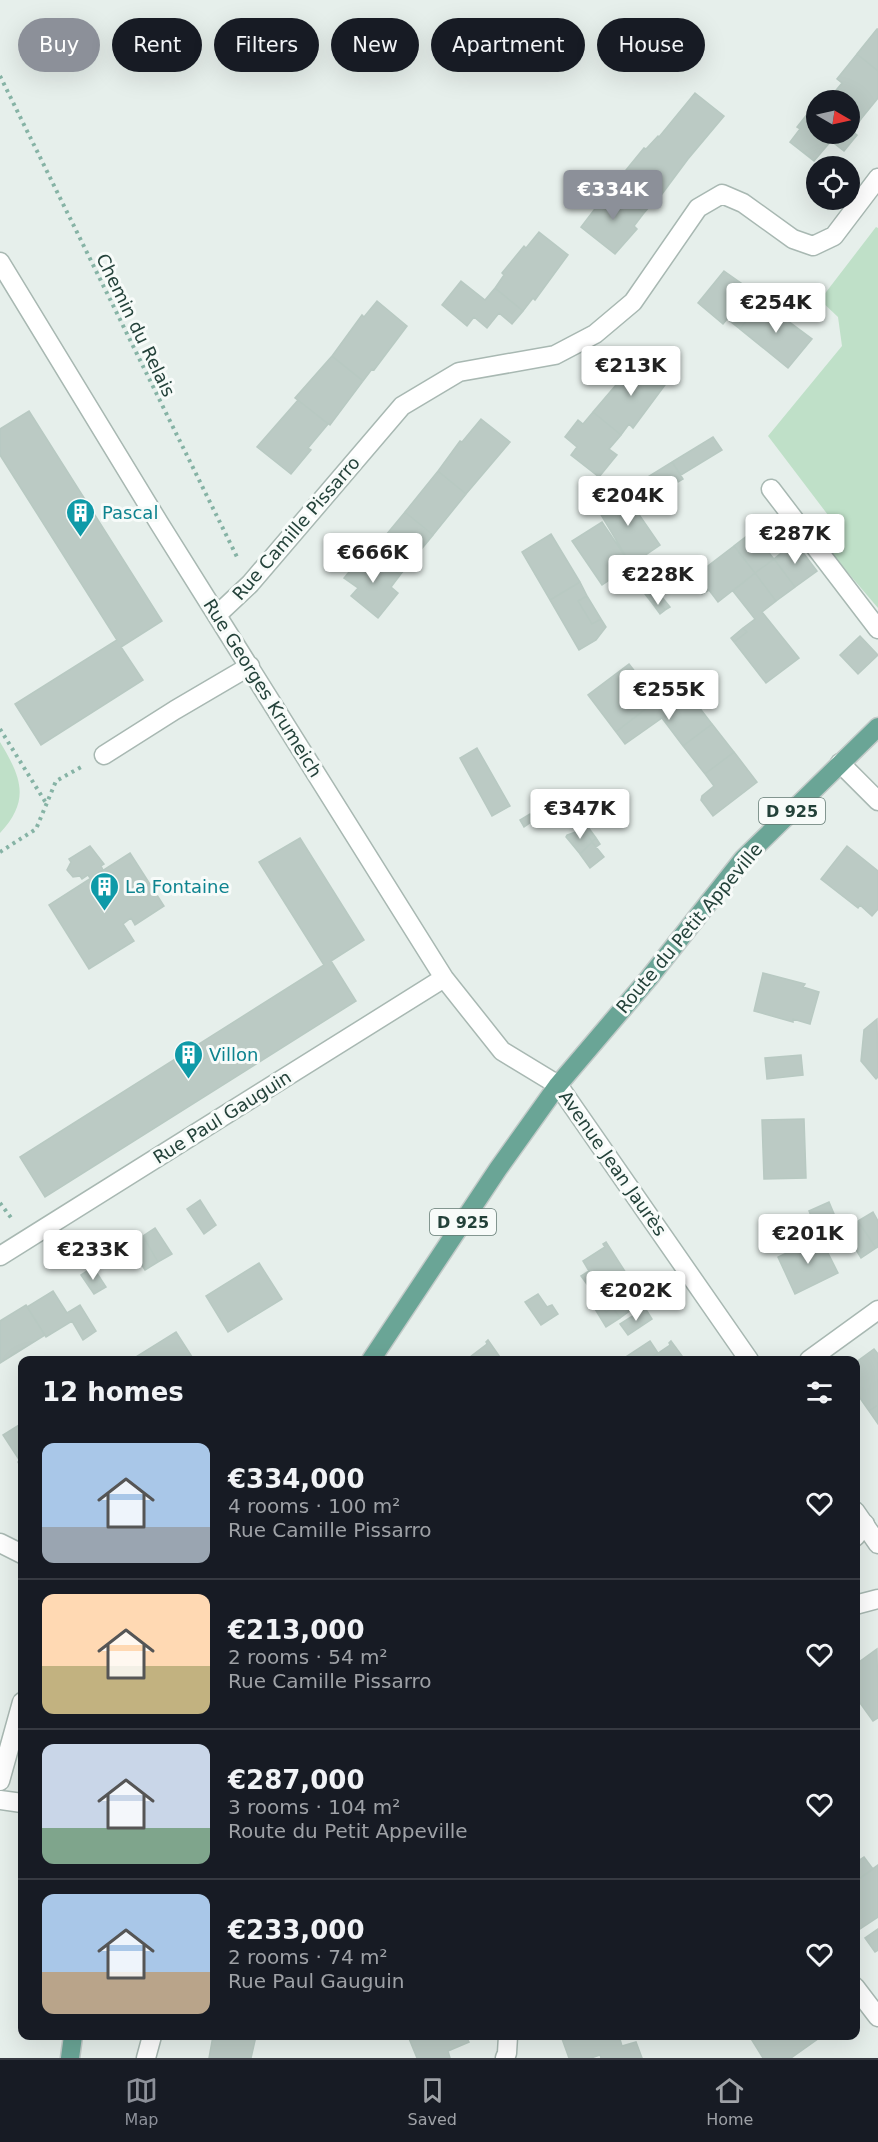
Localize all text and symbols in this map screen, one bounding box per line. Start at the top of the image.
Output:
chip: Buy [18,18,100,72]
chip: Rent [112,18,202,72]
chip: Filters [214,18,319,72]
chip: New [331,18,419,72]
chip: Apartment [431,18,585,72]
chip: House [597,18,705,72]
north arrow [806,90,860,144]
map controls [806,90,860,210]
button: locate [806,156,860,210]
pin: €334K [571,170,655,221]
text: €334K [577,177,649,201]
street label: Chemin du Relais [92,250,180,400]
pin: €254K [734,283,818,334]
text: €254K [740,290,812,314]
pin: €213K [589,346,673,397]
text: €213K [595,353,667,377]
street label: Rue Camille Pissarro [228,452,364,604]
pin: €204K [586,476,670,527]
text: €204K [592,483,664,507]
building icon: Pascal [65,496,97,538]
place label: Pascal [102,502,158,523]
pin: €287K [753,514,837,565]
text: €287K [759,521,831,545]
pin: €666K [331,533,415,584]
text: €666K [337,540,409,564]
pin: €228K [616,555,700,606]
text: €228K [622,562,694,586]
street label: Rue Georges Krumeich [199,595,327,781]
pin: €255K [627,670,711,721]
text: €255K [633,677,705,701]
pin: €347K [538,789,622,840]
text: €347K [544,796,616,820]
road number: D 925 [759,798,825,824]
street label: Route du Petit Appeville [612,839,766,1017]
building icon: La Fontaine [88,870,120,912]
place label: La Fontaine [125,876,229,897]
building icon: Villon [172,1038,204,1080]
place label: Villon [209,1044,258,1065]
street label: Rue Paul Gauguin [149,1066,295,1168]
street label: Avenue Jean Jaurès [555,1086,671,1240]
road number: D 925 [430,1209,496,1235]
pin: €201K [766,1214,850,1265]
text: €201K [772,1221,844,1245]
pin: €233K [51,1230,135,1281]
text: €233K [57,1237,129,1261]
pin: €202K [594,1271,678,1322]
text: €202K [600,1278,672,1302]
icon: filters [803,1376,836,1409]
text: 12 homes [42,1377,184,1407]
text: €334,000 [228,1464,365,1494]
icon: home [90,1467,162,1539]
icon: heart [803,1487,836,1520]
text: 4 rooms · 100 m² [228,1494,400,1518]
text: Rue Camille Pissarro [228,1518,432,1542]
text: €213,000 [228,1615,365,1645]
icon: home [90,1618,162,1690]
icon: heart [803,1638,836,1671]
text: 2 rooms · 54 m² [228,1645,388,1669]
text: Rue Camille Pissarro [228,1669,432,1693]
text: €287,000 [228,1765,365,1795]
icon: home [90,1768,162,1840]
icon: heart [803,1788,836,1821]
text: 3 rooms · 104 m² [228,1795,400,1819]
text: Route du Petit Appeville [228,1819,468,1843]
text: €233,000 [228,1915,365,1945]
icon: home [90,1918,162,1990]
icon: heart [803,1938,836,1971]
text: 2 rooms · 74 m² [228,1945,388,1969]
text: Rue Paul Gauguin [228,1969,404,1993]
tab: Map [125,2074,158,2129]
tab: Saved [408,2074,457,2129]
tab: Home [706,2074,753,2129]

